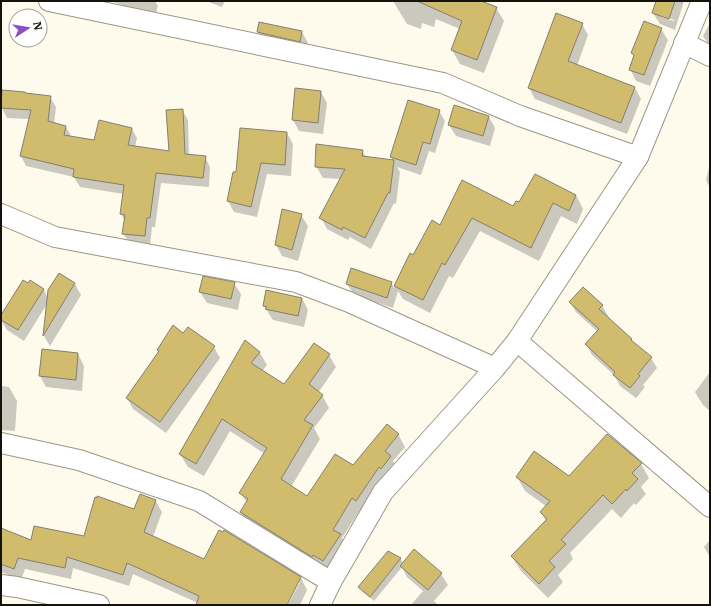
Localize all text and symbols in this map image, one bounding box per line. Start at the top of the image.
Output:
north arrow [8,8,48,48]
text: N [30,20,46,32]

